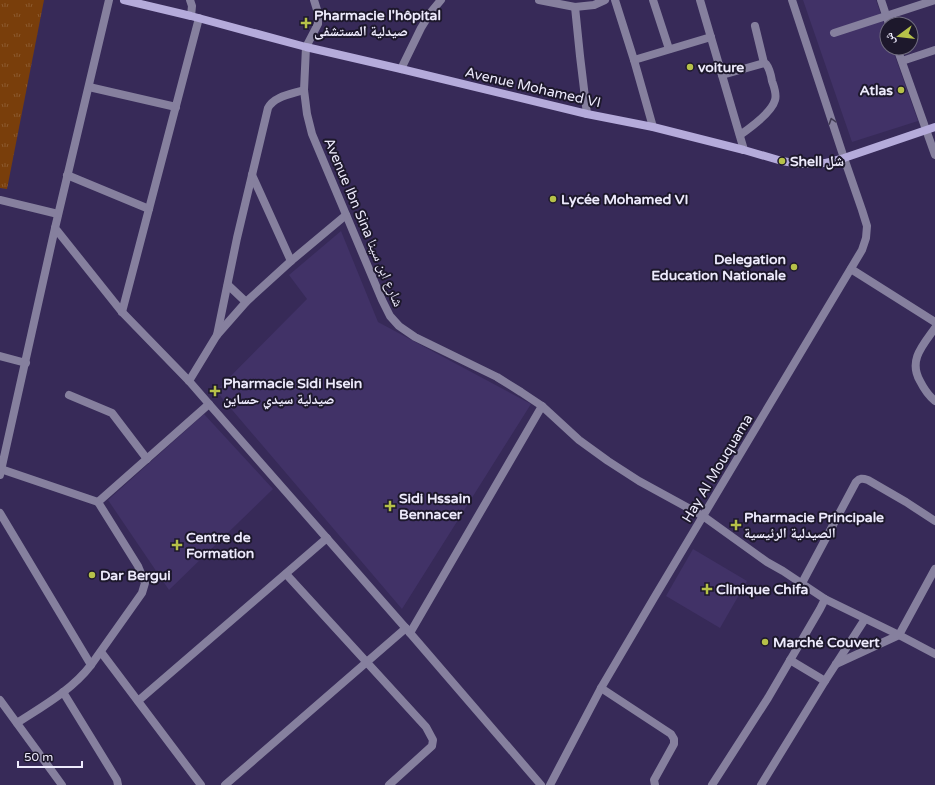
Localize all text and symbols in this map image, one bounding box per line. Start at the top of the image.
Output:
place label: Pharmacie l'hôpital صيدلية المستشفى [314,7,441,40]
north arrow [879,16,919,56]
marker: Pharmacie l'hôpital صيدلية المستشفى [301,18,311,28]
text: ش [882,31,899,46]
place label: voiture [698,59,744,76]
marker: voiture [685,62,695,72]
street label: Avenue Mohamed VI [463,64,602,111]
place label: Atlas [859,82,893,99]
marker: Atlas [896,85,906,95]
one-way arrow [828,118,837,125]
street label: Avenue Ibn Sina شارع ابن سينا [319,135,407,310]
place label: Shell شل [790,153,844,170]
marker: Shell شل [777,156,787,166]
place label: Lycée Mohamed VI [561,191,689,208]
marker: Lycée Mohamed VI [548,194,558,204]
place label: Delegation Education Nationale [651,251,786,284]
marker: Delegation Education Nationale [789,262,799,272]
place label: Pharmacie Sidi Hsein صيدلية سيدي حساين [223,375,362,410]
marker: Pharmacie Sidi Hsein صيدلية سيدي حساين [210,386,220,396]
street label: Hay Al Mouquama [678,411,756,525]
place label: Sidi Hssain Bennacer [399,490,471,523]
marker: Sidi Hssain Bennacer [384,500,396,512]
place label: Pharmacie Principale الصيدلية الرئيسية [744,509,884,542]
marker: Pharmacie Principale الصيدلية الرئيسية [731,520,741,530]
place label: Centre de Formation [186,529,254,562]
marker: Centre de Formation [171,539,183,551]
place label: Dar Bergui [100,567,171,584]
marker: Dar Bergui [87,570,97,580]
place label: Clinique Chifa [716,581,809,598]
marker: Clinique Chifa [701,583,713,595]
place label: Marché Couvert [773,634,880,651]
marker: Marché Couvert [760,637,770,647]
scale bar [18,743,82,769]
text: 50 m [24,750,53,764]

